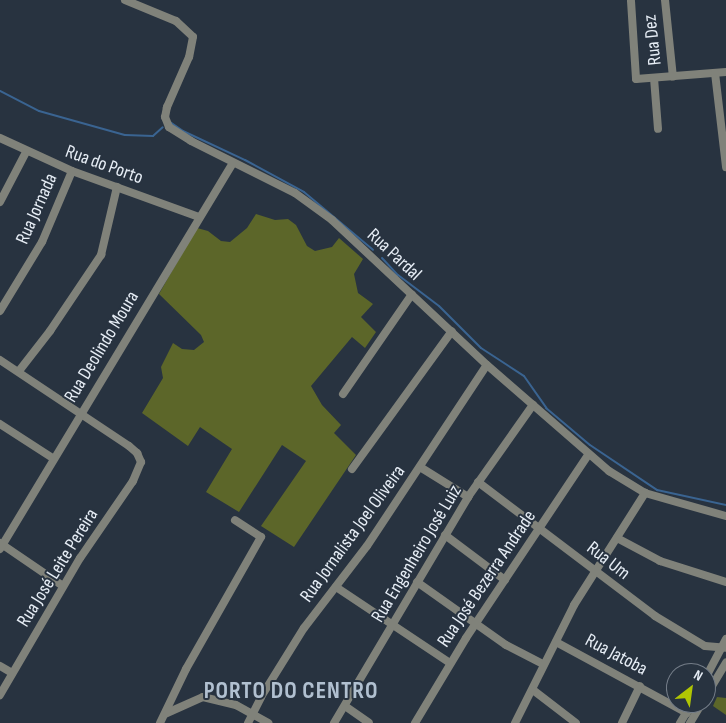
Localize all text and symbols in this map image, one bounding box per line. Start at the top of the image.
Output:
street label: Rua Dez [639,14,667,66]
street label: Rua do Porto [62,140,146,190]
street label: Rua Jornada [11,170,63,248]
street label: Rua Pardal [362,224,426,286]
street label: Rua Deolindo Moura [60,287,144,407]
street label: Rua Jornalista Joel Oliveira [296,461,410,607]
street label: Rua Engenheiro José Luiz [367,481,467,627]
street label: Rua José Leite Pereira [13,505,103,631]
street label: Rua José Bezerra Andrade [433,506,541,652]
street label: Rua Um [582,537,634,585]
street label: Rua Jatoba [581,629,651,681]
north arrow [666,663,716,713]
text: N [691,666,706,685]
district label: PORTO DO CENTRO [202,677,380,705]

